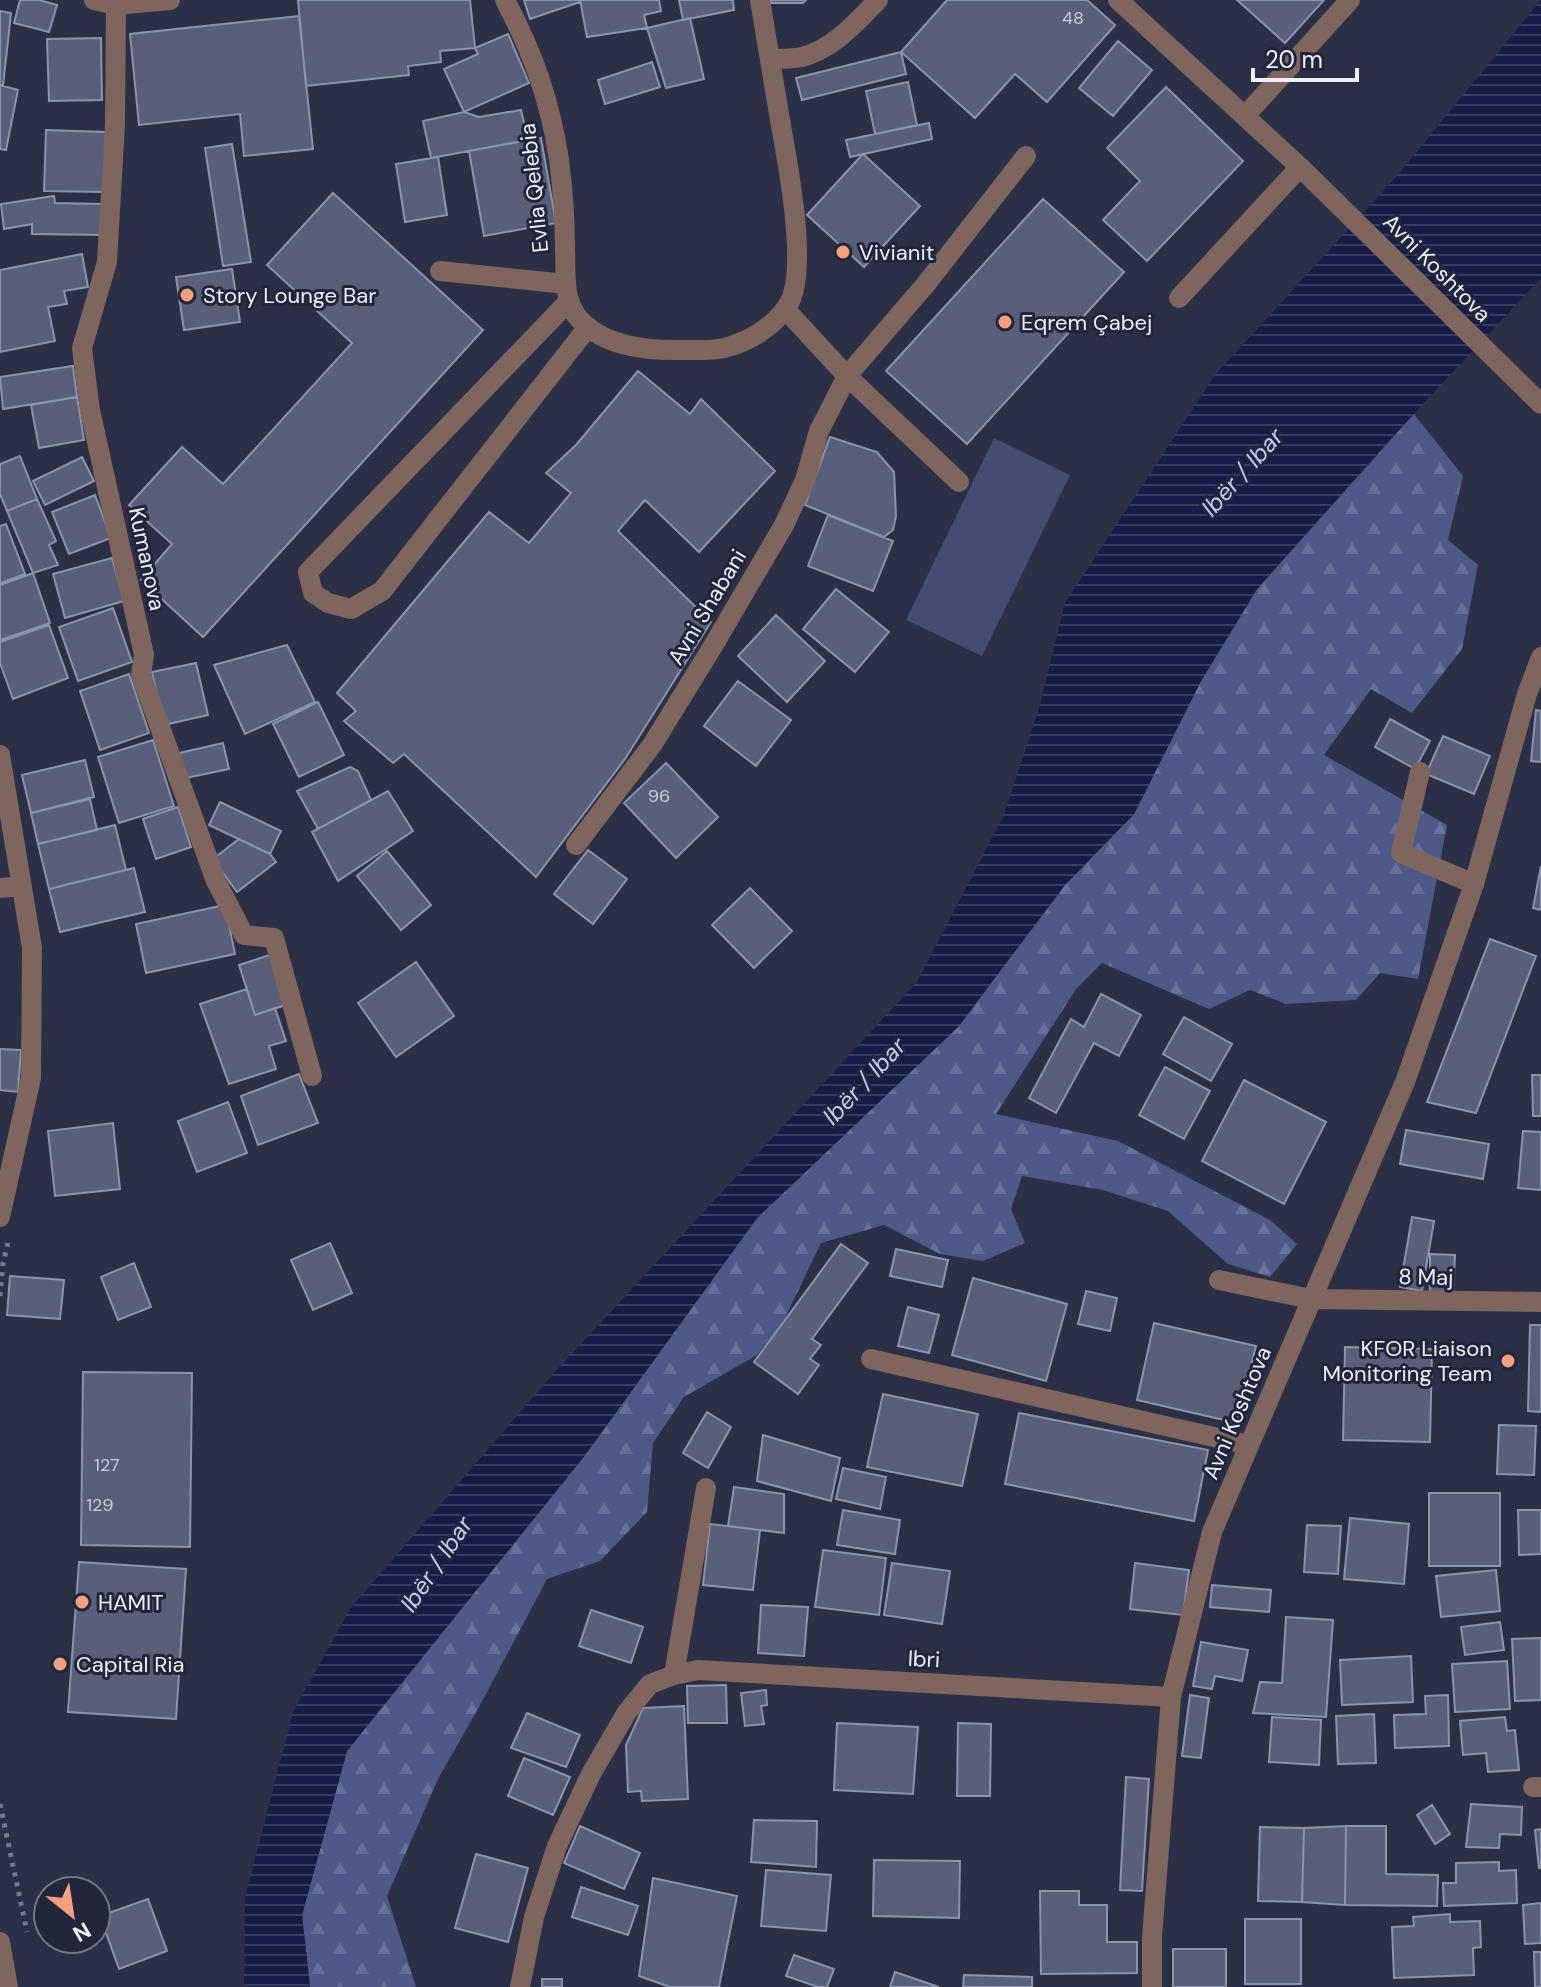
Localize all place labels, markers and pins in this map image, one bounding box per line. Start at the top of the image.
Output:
place label: Vivianit [859,238,934,267]
marker: Vivianit [834,243,852,261]
place label: Story Lounge Bar [203,281,376,310]
marker: Story Lounge Bar [178,286,196,304]
place label: Eqrem Çabej [1021,308,1152,337]
marker: Eqrem Çabej [996,313,1014,331]
place label: KFOR Liaison Monitoring Team [1323,1334,1492,1388]
marker: KFOR Liaison Monitoring Team [1499,1352,1517,1370]
place label: HAMIT [98,1588,164,1617]
marker: HAMIT [73,1593,91,1611]
place label: Capital Ria [76,1650,184,1679]
marker: Capital Ria [51,1655,69,1673]

